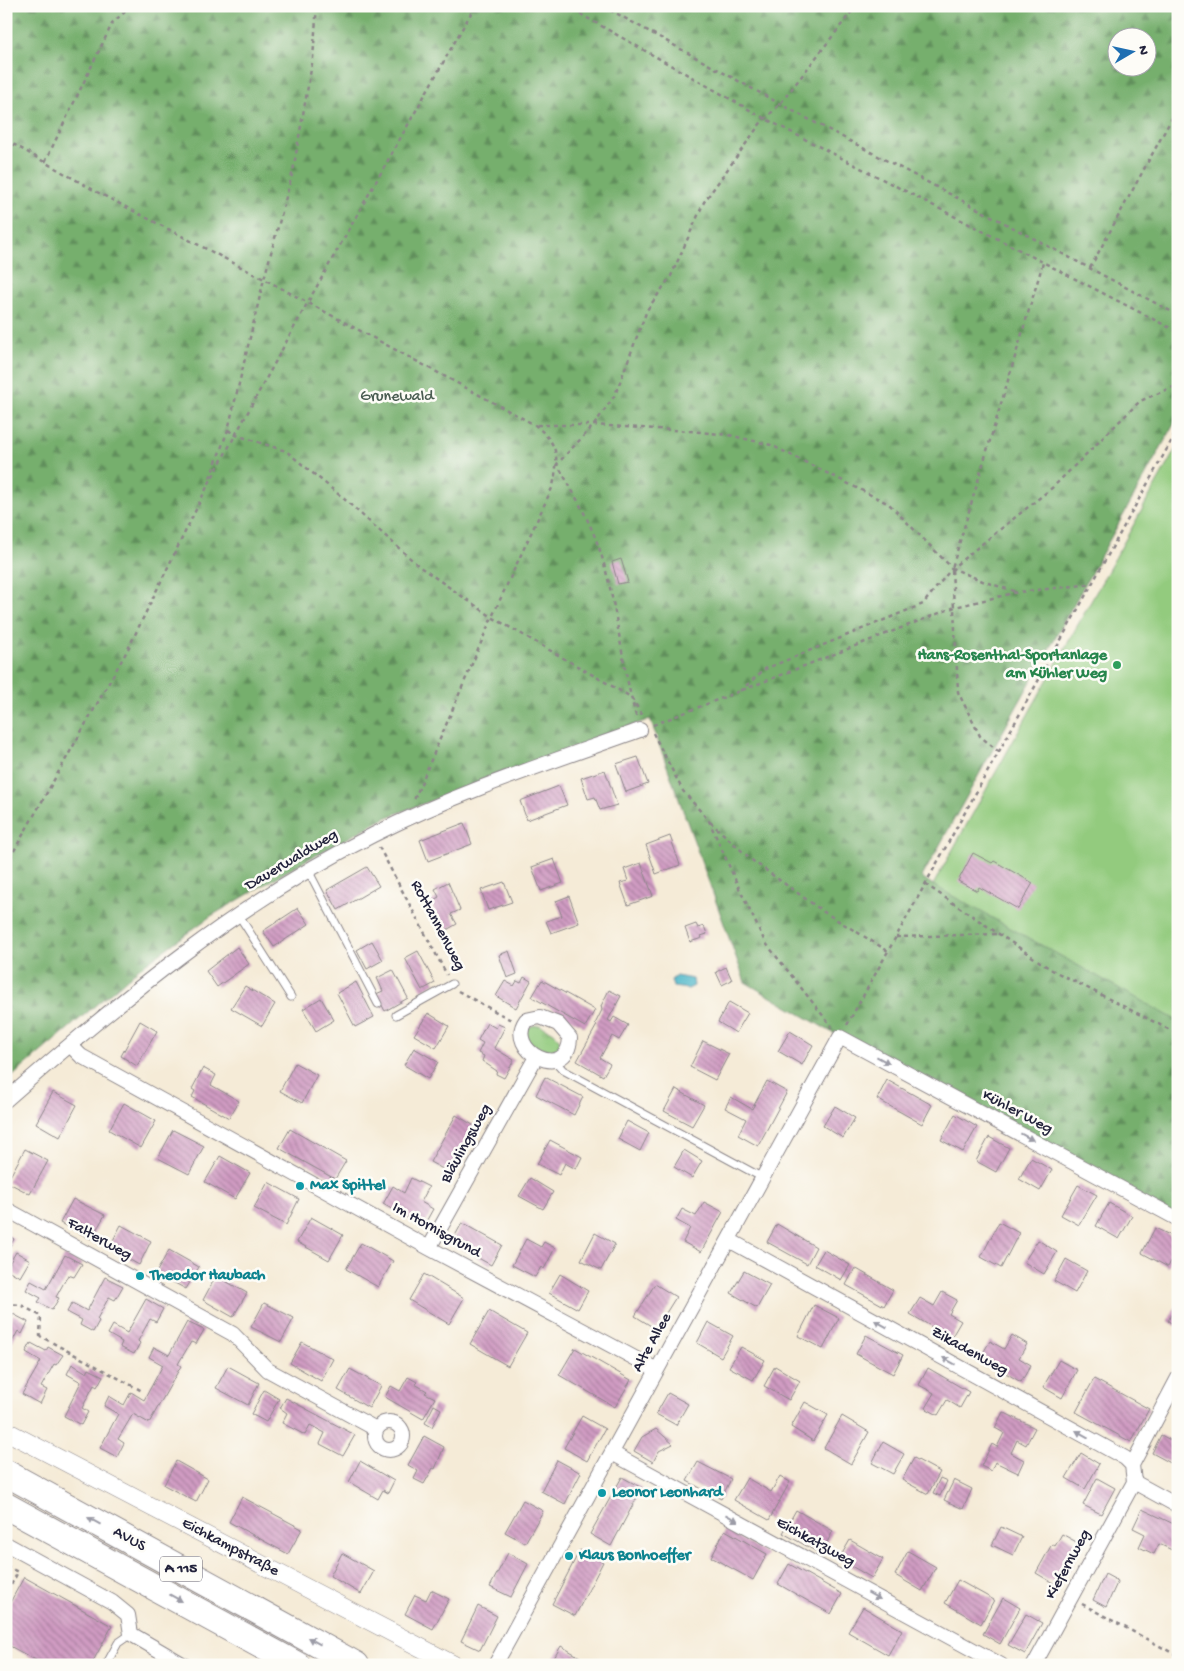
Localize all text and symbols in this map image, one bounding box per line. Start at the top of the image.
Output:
north arrow [1106,28,1156,78]
text: N [1133,45,1151,56]
park label: Grunewald [360,388,435,407]
place label: Hans-Rosenthal-Sportanlage am Kühler Weg [917,647,1108,684]
marker: Hans-Rosenthal-Sportanlage am Kühler Weg [1111,659,1123,671]
street label: Dauerwaldweg [241,826,342,897]
street label: Rottannenweg [405,878,469,974]
one-way arrow [877,1056,890,1065]
street label: Kühler Weg [978,1087,1056,1139]
street label: Bläulingsweg [437,1101,497,1188]
one-way arrow [1020,1133,1033,1142]
place label: Max Spittel [310,1177,386,1196]
marker: Max Spittel [294,1180,306,1192]
street label: Im Hornisgrund [388,1199,485,1264]
street label: Falterweg [63,1214,135,1265]
place label: Theodor Haubach [148,1267,266,1286]
marker: Theodor Haubach [134,1270,146,1282]
street label: Alte Allee [629,1310,677,1376]
one-way arrow [874,1319,888,1328]
street label: Zikadenweg [927,1323,1011,1381]
one-way arrow [942,1357,957,1365]
one-way arrow [1076,1430,1089,1439]
place label: Leonor Leonhard [612,1484,724,1503]
marker: Leonor Leonhard [596,1487,608,1499]
street label: Eichkampstraße [178,1514,283,1582]
one-way arrow [724,1514,739,1522]
street label: Eichkatzweg [772,1514,858,1572]
one-way arrow [87,1517,101,1526]
street label: AVUS [109,1523,149,1557]
street label: Kiefernweg [1042,1527,1096,1603]
place label: Klaus Bonhoeffer [578,1546,693,1566]
marker: Klaus Bonhoeffer [563,1550,575,1562]
road number: A 115 [160,1556,202,1582]
one-way arrow [867,1592,882,1600]
one-way arrow [169,1594,182,1603]
one-way arrow [307,1637,320,1646]

